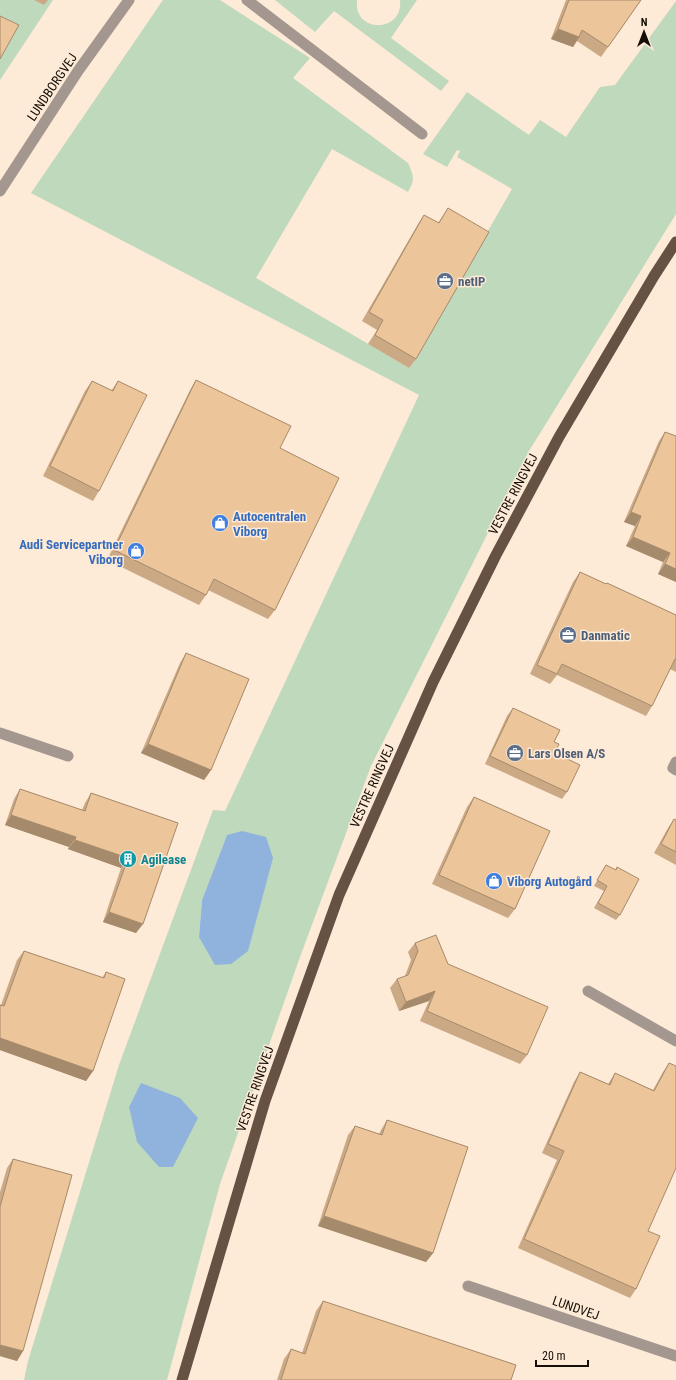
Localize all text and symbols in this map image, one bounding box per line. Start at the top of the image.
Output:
north arrow [624,12,664,52]
text: N [641,16,648,29]
street label: LUNDBORGVEJ [24,50,80,124]
office icon: netIP [435,271,455,291]
place label: netIP [458,274,486,289]
street label: VESTRE RINGVEJ [485,451,541,537]
place label: Autocentralen Viborg [233,509,306,539]
shop icon: Autocentralen Viborg [210,513,230,533]
place label: Audi Servicepartner Viborg [19,537,124,567]
shop icon: Audi Servicepartner Viborg [126,541,146,561]
office icon: Danmatic [558,625,578,645]
place label: Danmatic [581,628,630,643]
street label: VESTRE RINGVEJ [347,742,397,830]
office icon: Lars Olsen A/S [505,743,525,763]
place label: Lars Olsen A/S [528,746,605,761]
building icon: Agilease [118,849,138,869]
place label: Agilease [141,852,186,867]
shop icon: Viborg Autogård [484,871,504,891]
place label: Viborg Autogård [507,874,592,889]
street label: VESTRE RINGVEJ [233,1044,277,1134]
street label: LUNDVEJ [551,1293,601,1323]
scale bar [536,1342,588,1368]
text: 20 m [542,1349,566,1363]

